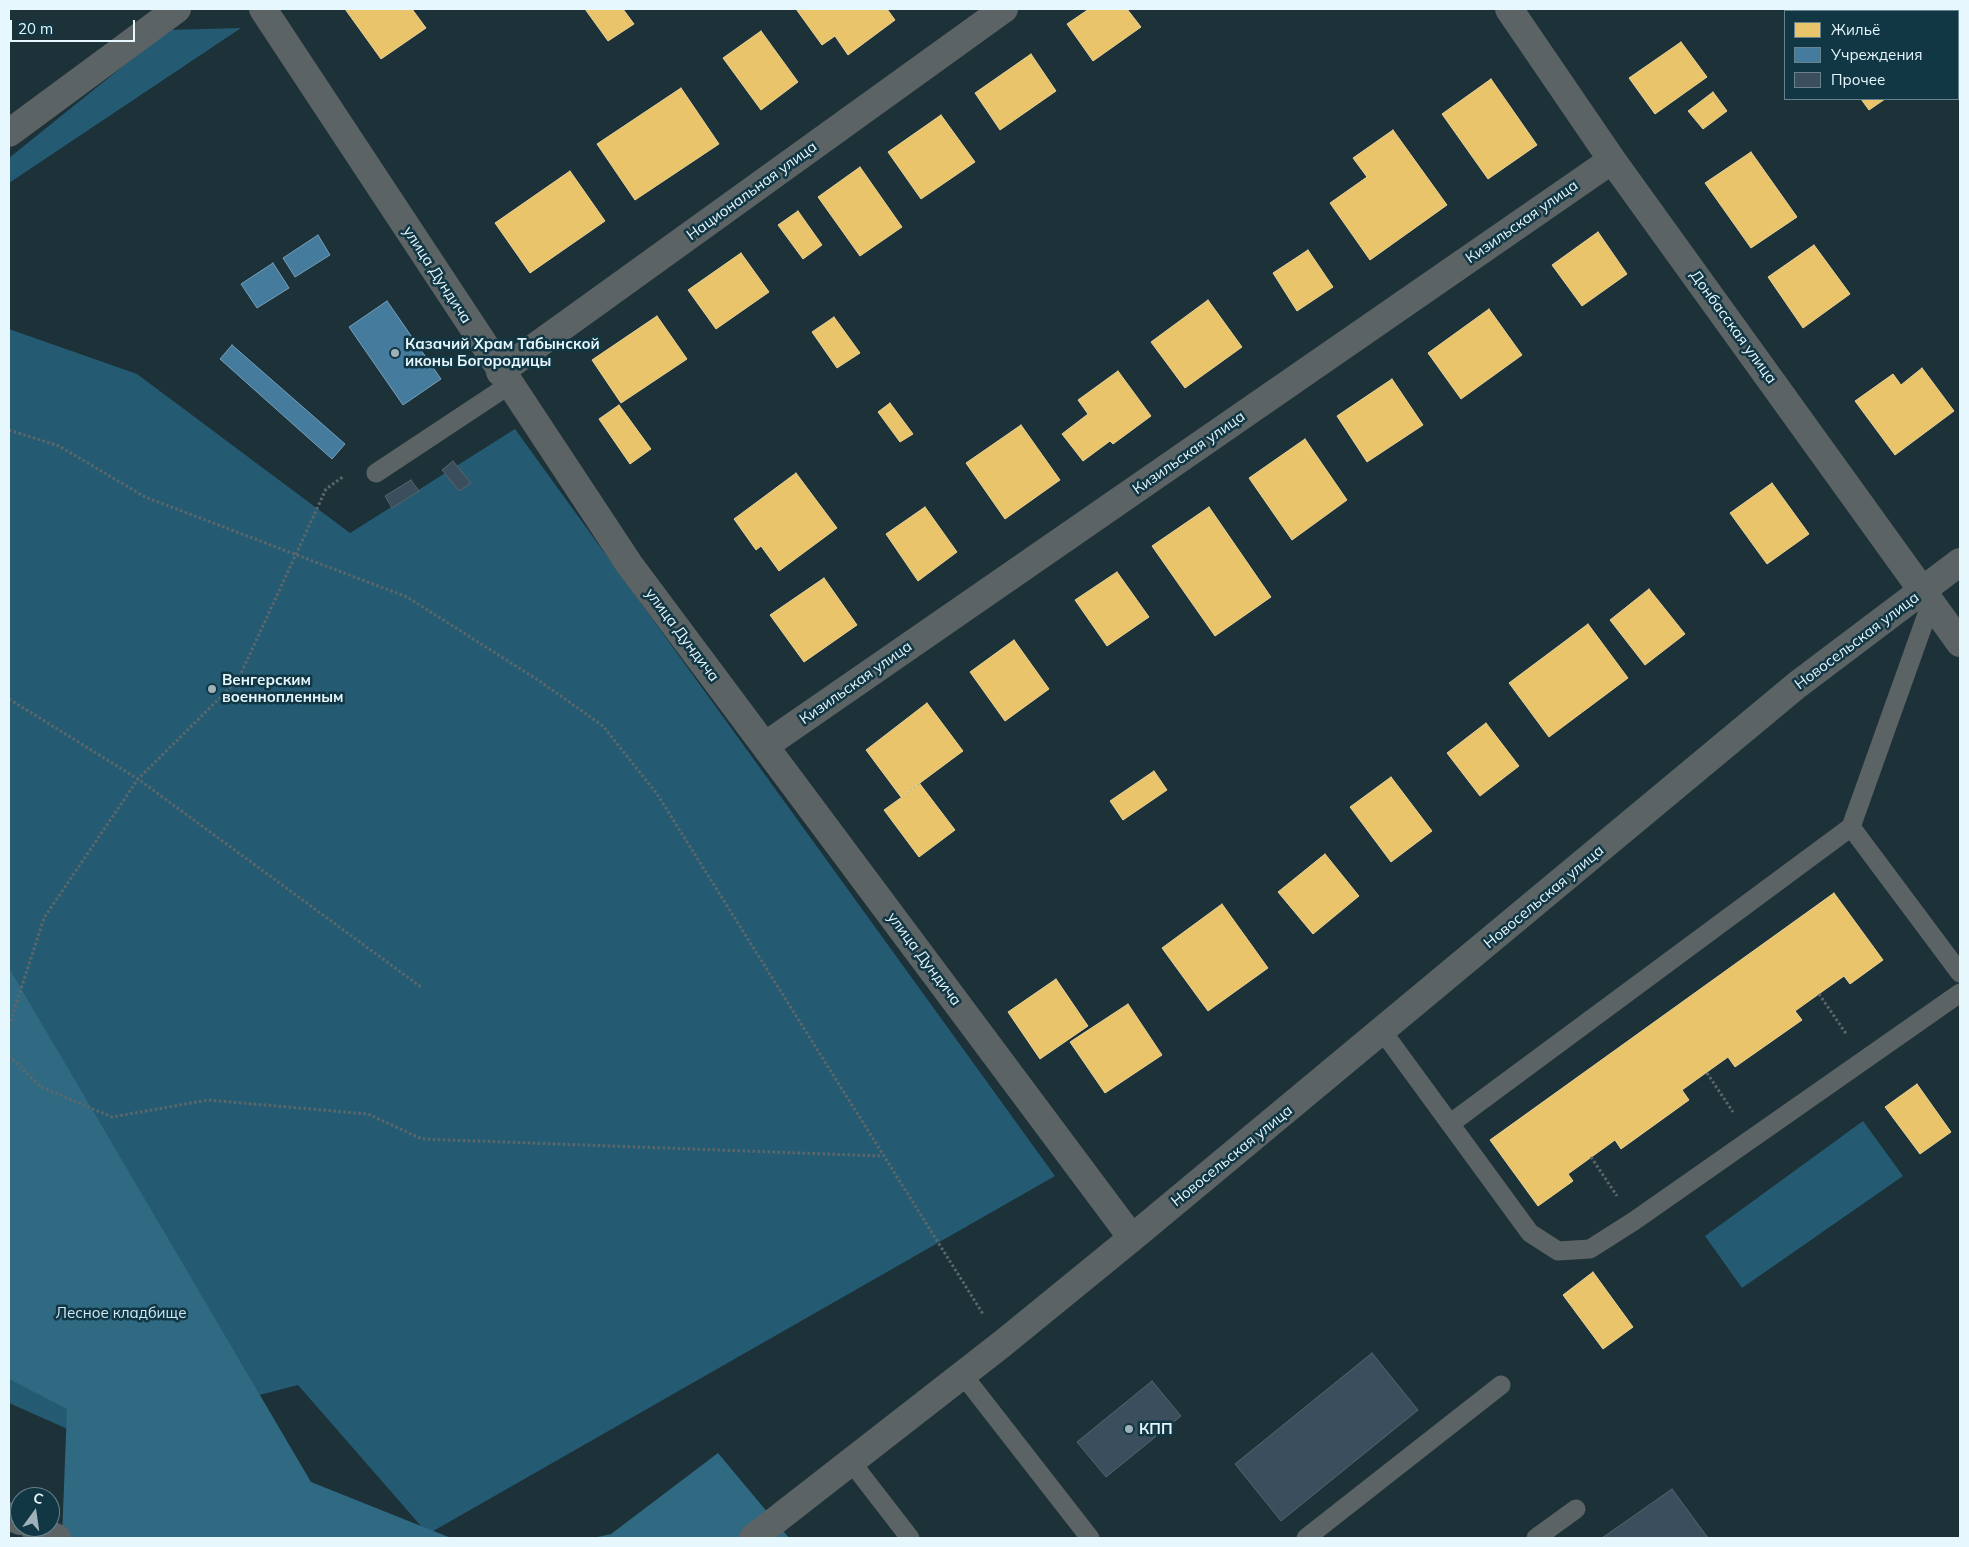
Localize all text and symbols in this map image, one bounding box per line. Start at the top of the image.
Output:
scale bar [12,10,138,42]
legend [1784,10,1959,100]
text: 20 m [18,19,53,38]
text: Жильё [1831,20,1880,39]
text: Учреждения [1831,45,1923,64]
text: Прочее [1831,70,1885,89]
street label: Национальная улица [683,138,821,244]
street label: Кизильская улица [1462,176,1582,268]
street label: улица Дундича [399,223,475,327]
street label: Донбасская улица [1686,267,1780,387]
place label: Казачий Храм Табынской иконы Богородицы [405,335,600,370]
marker: Казачий Храм Табынской иконы Богородицы [389,347,401,359]
street label: Кизильская улица [1129,407,1249,499]
street label: улица Дундича [641,585,723,685]
street label: Новосельская улица [1791,588,1923,694]
street label: Кизильская улица [796,637,916,729]
place label: Венгерским военнопленным [222,671,343,706]
marker: Венгерским военнопленным [206,683,218,695]
street label: Новосельская улица [1480,842,1608,952]
street label: улица Дундича [883,909,965,1009]
street label: Новосельская улица [1168,1102,1296,1210]
park label: Лесное кладбище [56,1304,186,1322]
place label: КПП [1139,1420,1173,1438]
marker: КПП [1123,1423,1135,1435]
north arrow [10,1487,60,1537]
text: С [32,1489,45,1508]

